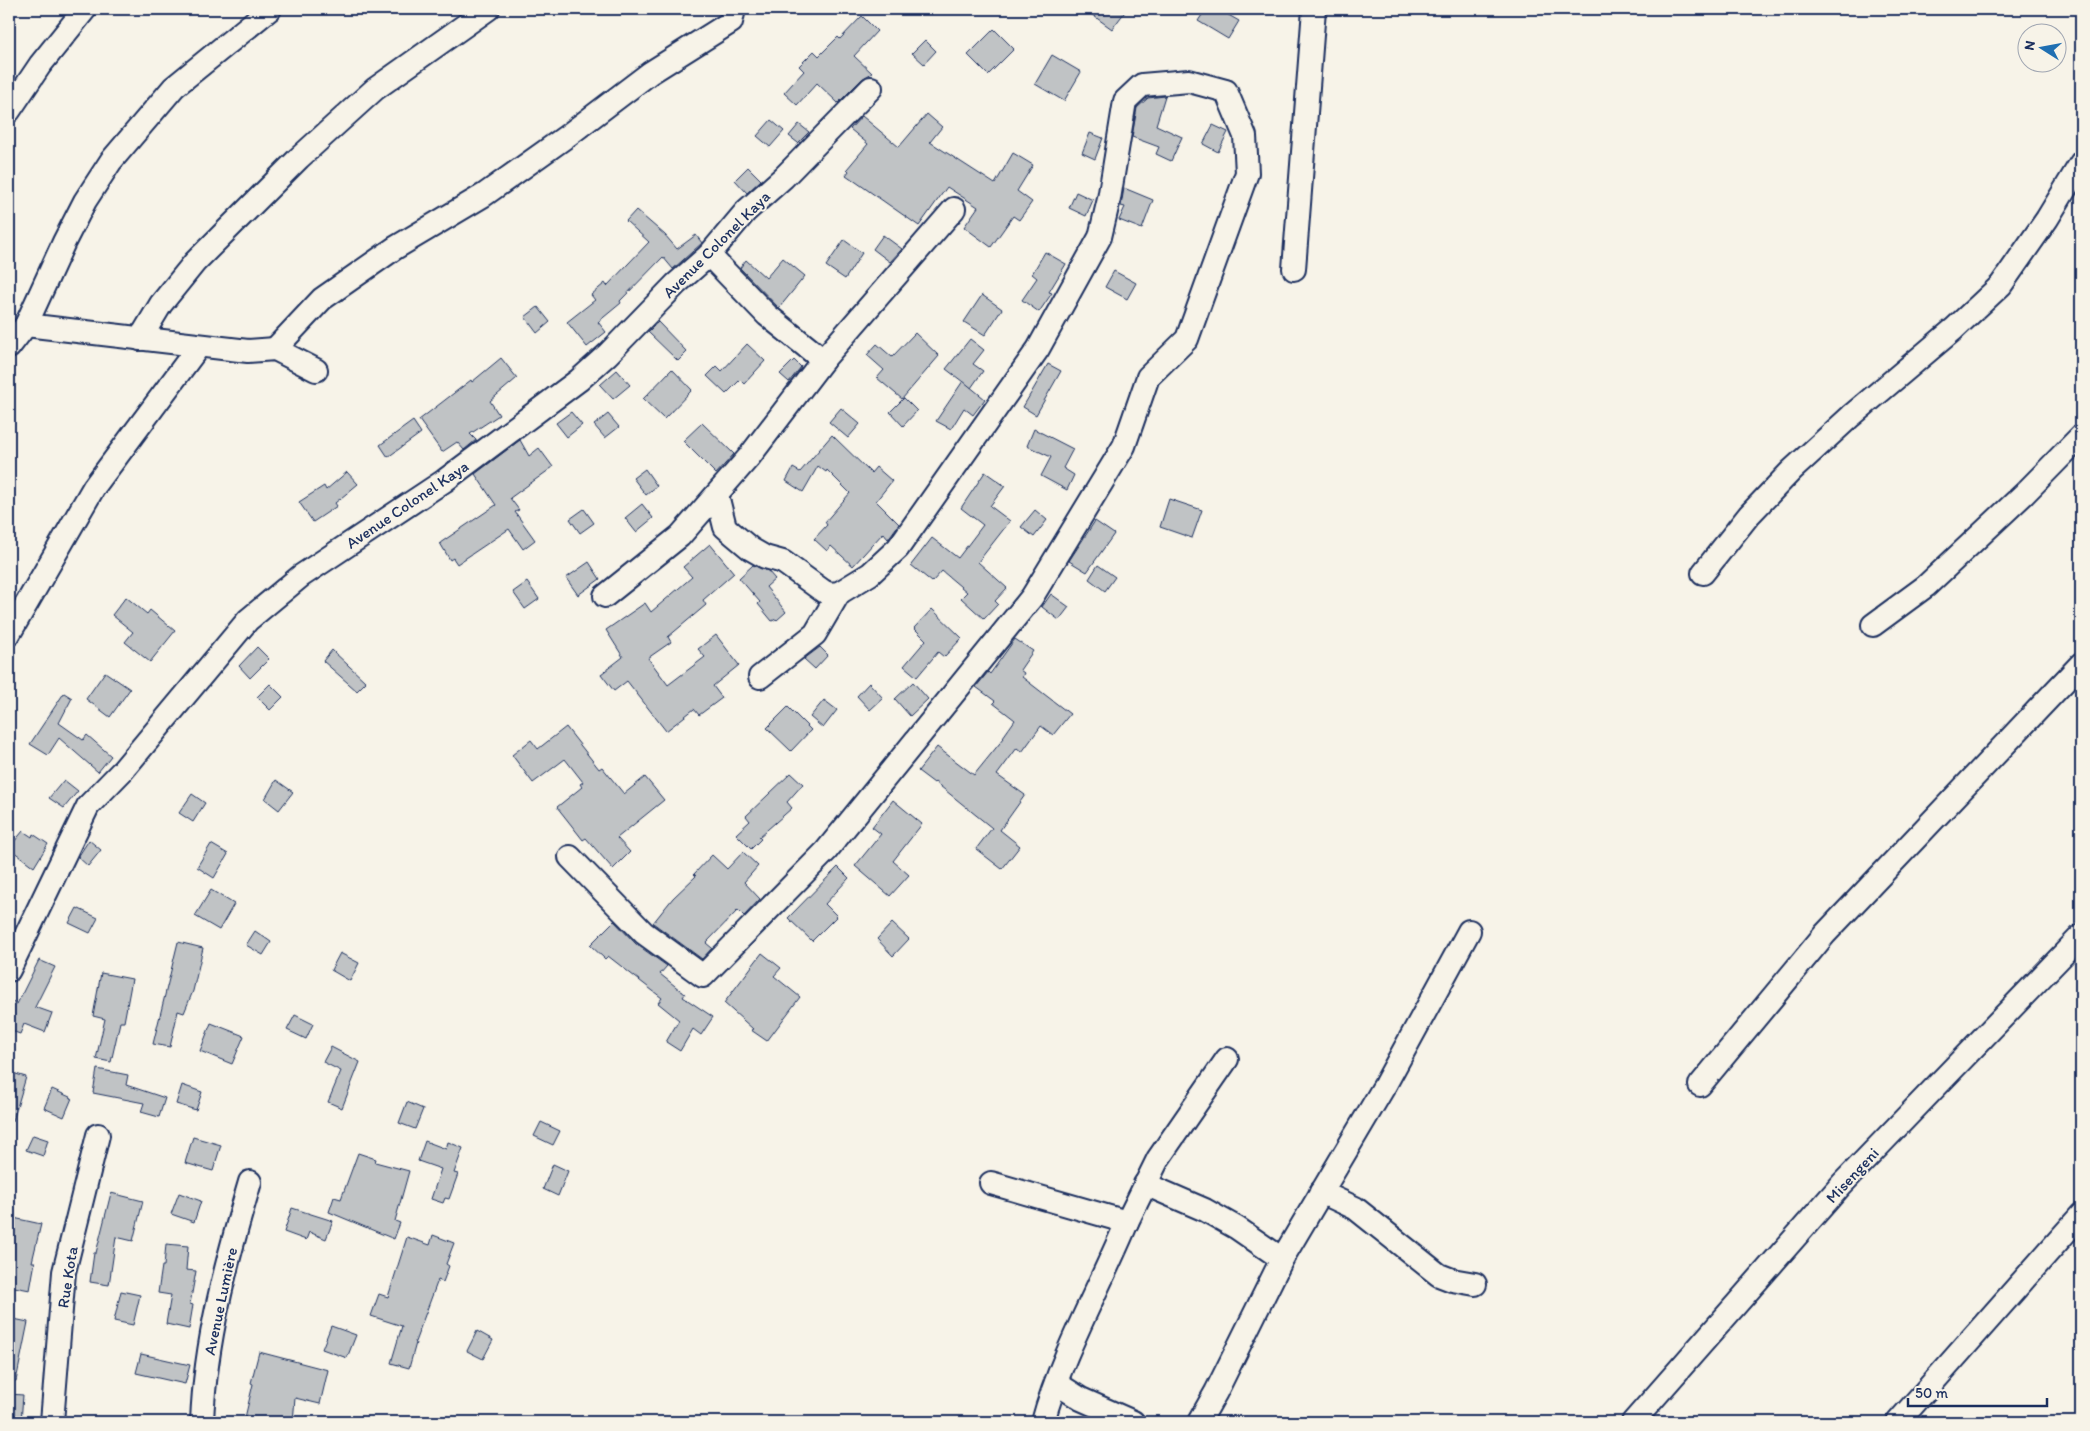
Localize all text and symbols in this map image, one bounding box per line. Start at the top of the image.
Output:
north arrow [2018,22,2068,72]
text: N [2020,39,2039,52]
street label: Avenue Colonel Kaya [659,187,774,302]
street label: Avenue Colonel Kaya [342,456,472,552]
street label: Misengeni [1822,1144,1883,1207]
street label: Rue Kota [53,1244,82,1309]
street label: Avenue Lumière [200,1245,241,1357]
scale bar [1908,1376,2046,1408]
text: 50 m [1915,1384,1948,1402]

